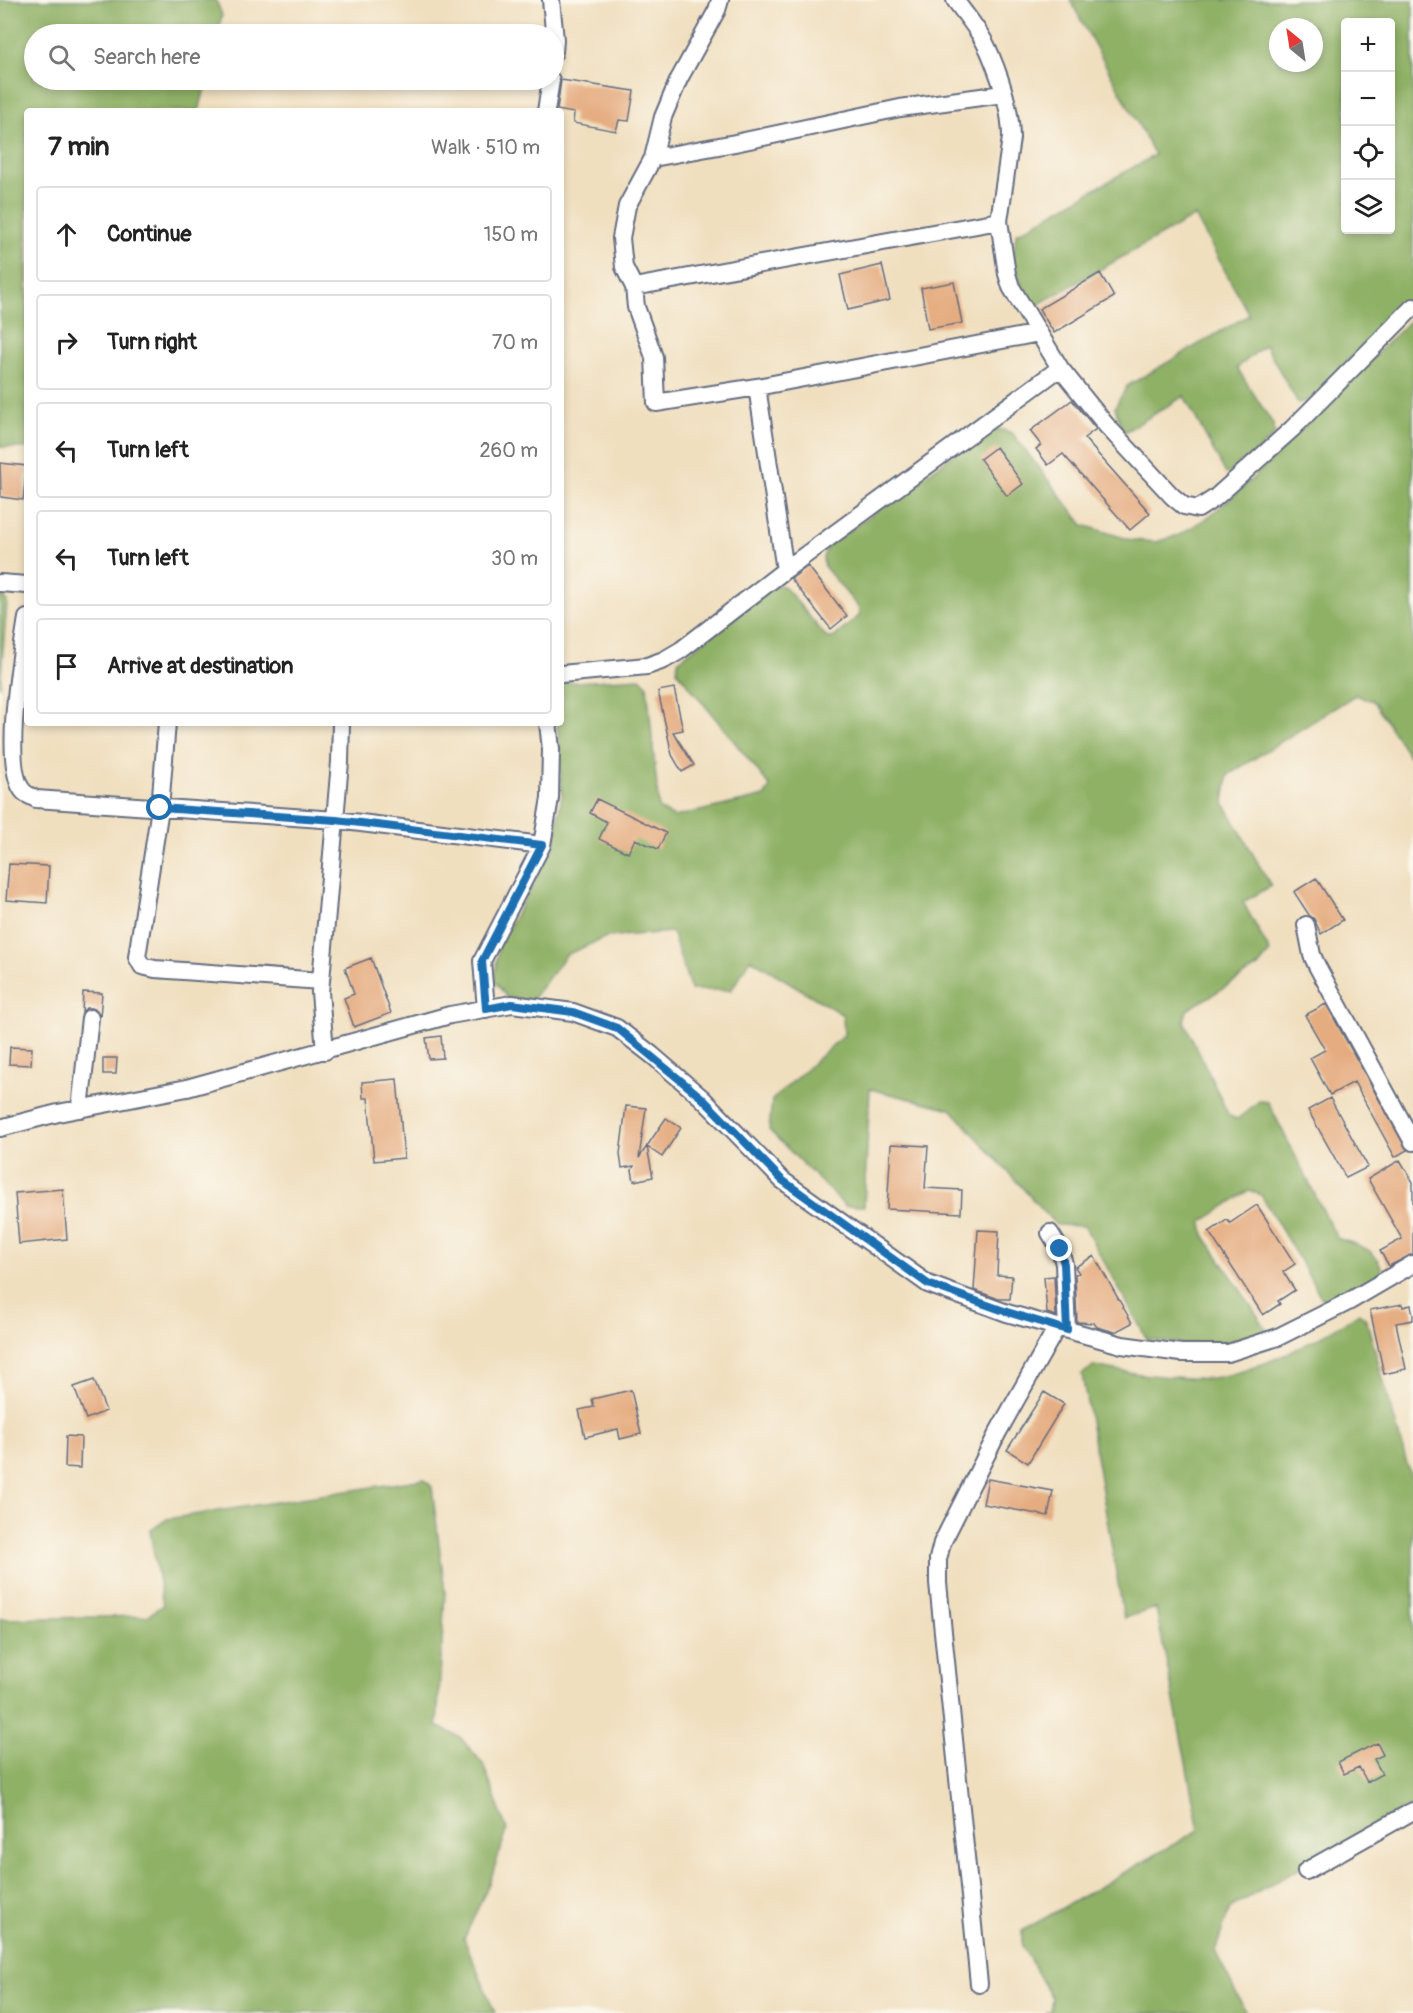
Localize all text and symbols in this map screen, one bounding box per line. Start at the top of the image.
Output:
north arrow [1269,18,1323,72]
map controls [1341,18,1395,234]
button: + [1341,18,1395,72]
search box [24,24,564,90]
icon: search [45,41,78,74]
text: Search here [93,43,200,71]
button: − [1341,72,1395,126]
button: locate [1341,126,1395,180]
text: 7 min [48,131,110,163]
text: Walk · 510 m [431,135,540,160]
button: layers [1341,180,1395,234]
icon: ahead [50,218,83,251]
text: Continue [107,220,191,248]
text: 150 m [484,222,538,247]
icon: right [50,326,83,359]
text: Turn right [107,328,197,356]
text: 70 m [492,330,538,355]
icon: left [50,434,83,467]
text: Turn left [107,436,189,464]
text: 260 m [479,438,538,463]
icon: left [50,542,83,575]
text: Turn left [107,544,189,572]
text: 30 m [491,546,538,571]
icon: arrive [50,650,83,683]
text: Arrive at destination [107,652,293,680]
route start [146,794,172,820]
route end [1046,1235,1072,1261]

